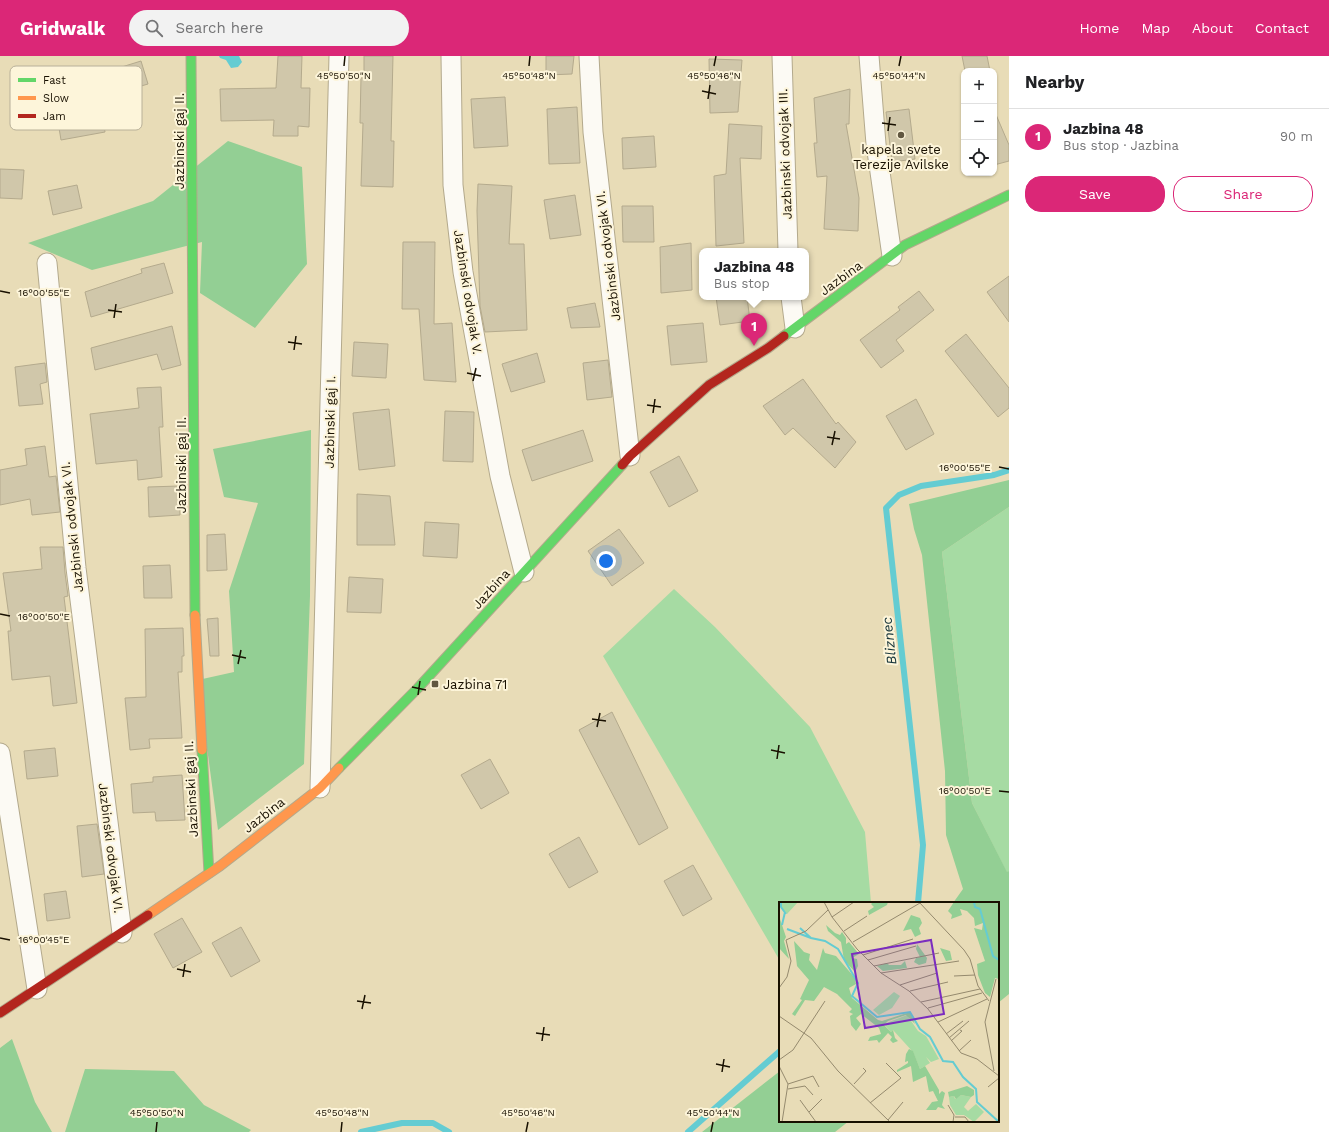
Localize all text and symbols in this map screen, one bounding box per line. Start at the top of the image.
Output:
search box [129,10,409,46]
text: Gridwalk [20,17,105,40]
icon: search [143,17,165,39]
text: Search here [175,19,263,37]
text: Home [1079,20,1119,36]
text: Map [1141,20,1170,36]
text: About [1192,20,1233,36]
text: Contact [1255,20,1309,36]
legend [10,66,142,130]
map controls [961,68,997,176]
button: + [961,68,997,104]
text: 45°50'50"N [317,70,371,81]
text: 45°50'48"N [502,70,556,81]
text: 45°50'46"N [687,70,741,81]
text: 45°50'44"N [872,70,926,81]
text: Nearby [1025,72,1084,92]
text: Fast [43,74,66,87]
street label: Jazbinski odvojak III. [775,88,795,220]
text: Slow [43,92,69,105]
street label: Jazbinski gaj II. [172,93,187,189]
button: − [961,104,997,140]
text: Jam [43,110,66,123]
text: Jazbina 48 [1063,120,1144,138]
text: 1 [1035,129,1041,144]
text: 90 m [1280,129,1313,144]
marker: kapela svete Terezije Avilske [896,130,906,140]
text: Bus stop · Jazbina [1063,138,1179,153]
button: locate [961,140,997,176]
place label: kapela svete Terezije Avilske [853,142,949,172]
button: Save [1025,176,1165,212]
button: Share [1173,176,1313,212]
street label: Jazbinski odvojak VI. [593,190,623,322]
street label: Jazbinski odvojak V. [451,229,485,355]
popup [699,248,809,300]
street label: Jazbina [817,257,866,298]
text: Jazbina 48 [714,258,794,276]
text: Bus stop [714,276,770,291]
text: 16°00'55"E [18,287,70,298]
pin: 1 [741,313,767,346]
street label: Jazbinski gaj I. [322,376,338,468]
street label: Jazbinski gaj II. [174,417,189,513]
street label: Jazbinski odvojak VI. [58,461,86,593]
text: 16°00'55"E [939,462,991,473]
your location [596,551,616,571]
street label: Jazbina [469,566,513,612]
text: 16°00'50"E [18,611,70,622]
water label: Bliznec [878,616,899,666]
place label: Jazbina 71 [443,677,507,692]
marker: Jazbina 71 [430,679,440,689]
street label: Jazbinski gaj II. [181,740,201,838]
street label: Jazbinski odvojak VI. [96,782,126,914]
text: 16°00'50"E [939,785,991,796]
street label: Jazbina [240,794,288,836]
inset map [779,902,999,1122]
text: 16°00'45"E [19,934,69,945]
text: 45°50'50"N [130,1107,184,1118]
text: 45°50'48"N [315,1107,369,1118]
text: 45°50'46"N [501,1107,555,1118]
text: 45°50'44"N [686,1107,740,1118]

